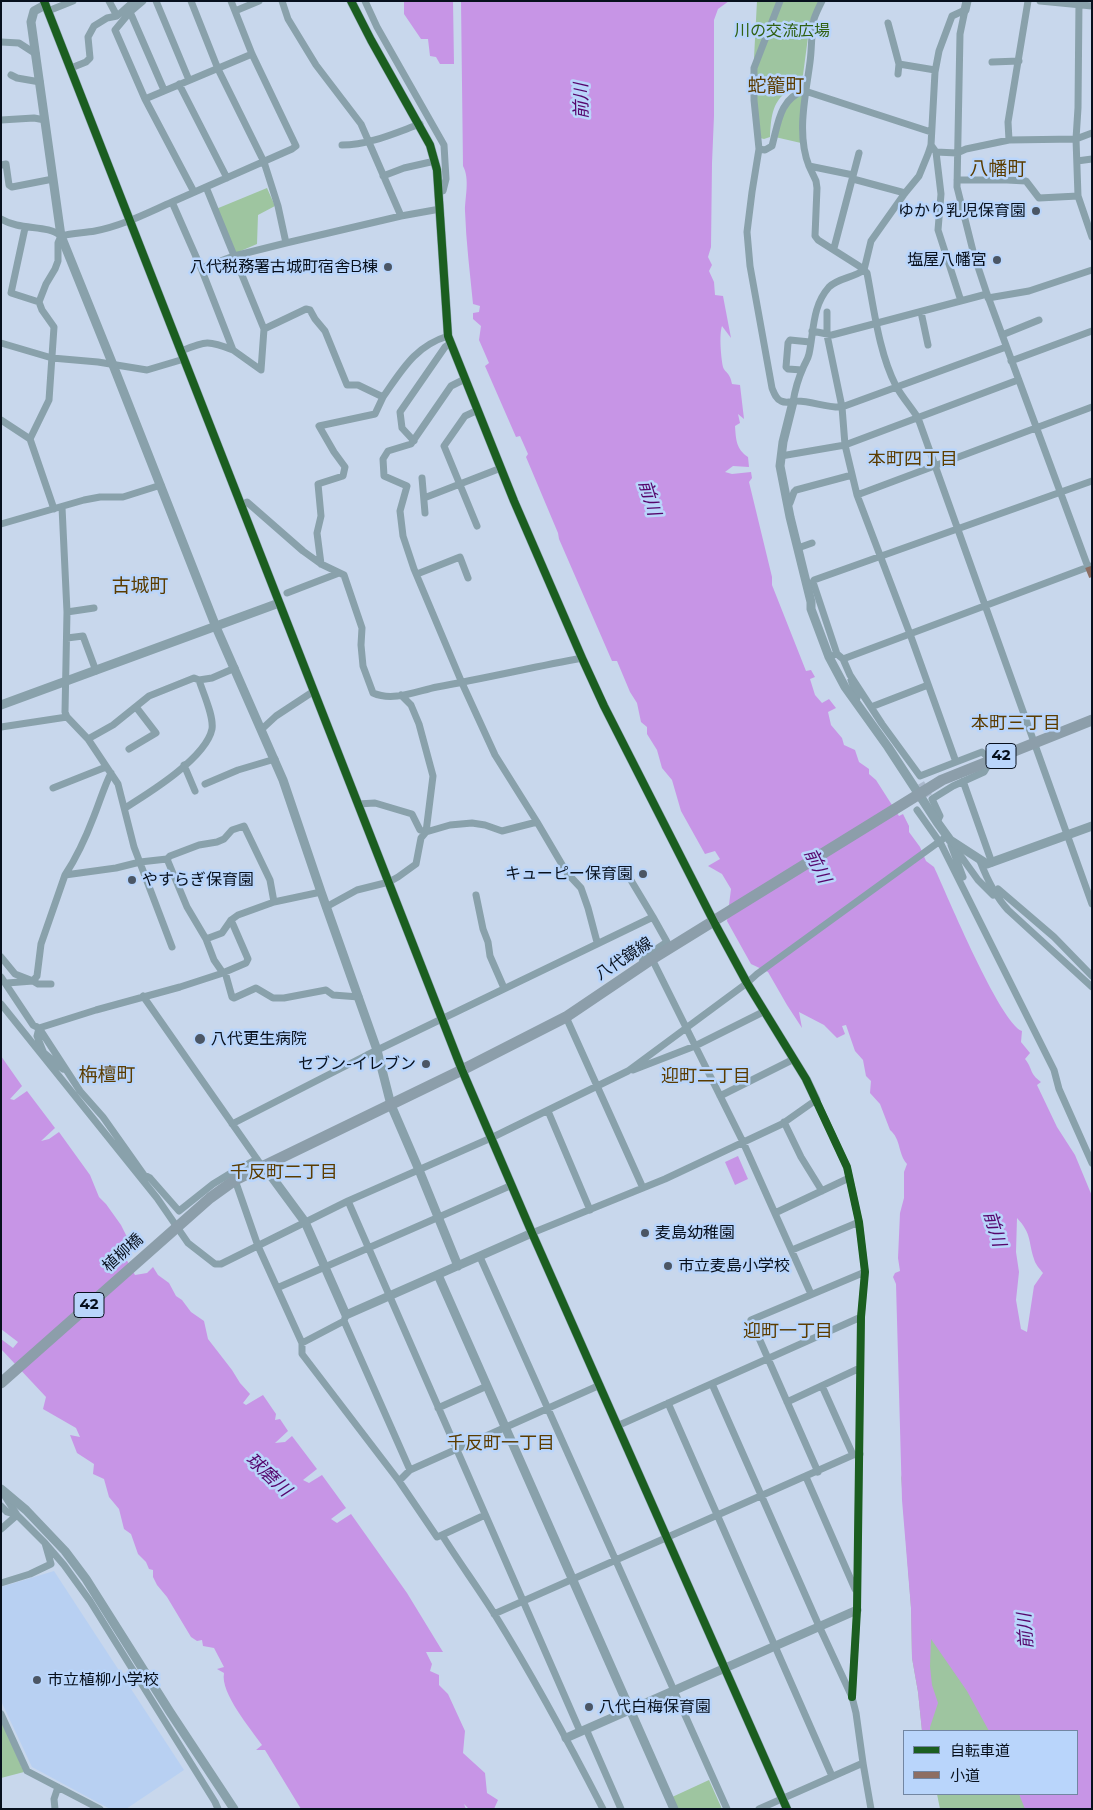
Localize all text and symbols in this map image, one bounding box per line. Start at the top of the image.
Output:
park label: 川の交流広場 [734,21,830,41]
district label: 蛇籠町 [748,75,804,97]
water label: 前川 [571,83,593,119]
district label: 八幡町 [970,158,1026,180]
place label: ゆかり乳児保育園 [898,201,1026,221]
marker: ゆかり乳児保育園 [1030,205,1042,217]
place label: 塩屋八幡宮 [907,250,987,270]
marker: 塩屋八幡宮 [991,254,1003,266]
place label: 八代税務署古城町宿舎B棟 [190,257,378,277]
marker: 八代税務署古城町宿舎B棟 [382,261,394,273]
district label: 本町四丁目 [868,449,958,471]
water label: 前川 [633,478,665,518]
district label: 古城町 [112,575,168,597]
district label: 本町三丁目 [971,713,1061,735]
road number: 42 [986,744,1016,768]
water label: 前川 [799,845,835,887]
place label: キューピー保育園 [505,864,633,884]
marker: キューピー保育園 [637,868,649,880]
place label: やすらぎ保育園 [142,870,254,890]
marker: やすらぎ保育園 [126,874,138,886]
street label: 八代鏡線 [592,934,656,984]
place label: 八代更生病院 [211,1029,307,1049]
marker: 八代更生病院 [193,1032,207,1046]
place label: セブン-イレブン [298,1054,416,1074]
marker: セブン-イレブン [420,1058,432,1070]
district label: 栴檀町 [79,1064,135,1086]
district label: 迎町二丁目 [661,1066,751,1088]
district label: 千反町二丁目 [230,1162,338,1184]
water label: 前川 [978,1209,1010,1249]
place label: 麦島幼稚園 [655,1223,735,1243]
marker: 麦島幼稚園 [639,1227,651,1239]
street label: 植柳橋 [99,1230,147,1276]
place label: 市立麦島小学校 [678,1256,790,1276]
marker: 市立麦島小学校 [662,1260,674,1272]
road number: 42 [74,1292,104,1318]
district label: 迎町一丁目 [743,1321,833,1343]
district label: 千反町一丁目 [447,1433,555,1455]
water label: 球磨川 [241,1449,295,1501]
water label: 前川 [1014,1612,1038,1650]
place label: 市立植柳小学校 [47,1670,159,1690]
marker: 市立植柳小学校 [31,1674,43,1686]
place label: 八代白梅保育園 [599,1697,711,1717]
marker: 八代白梅保育園 [583,1701,595,1713]
legend [903,1730,1078,1795]
text: 自転車道 [950,1741,1010,1760]
text: 小道 [950,1766,980,1785]

